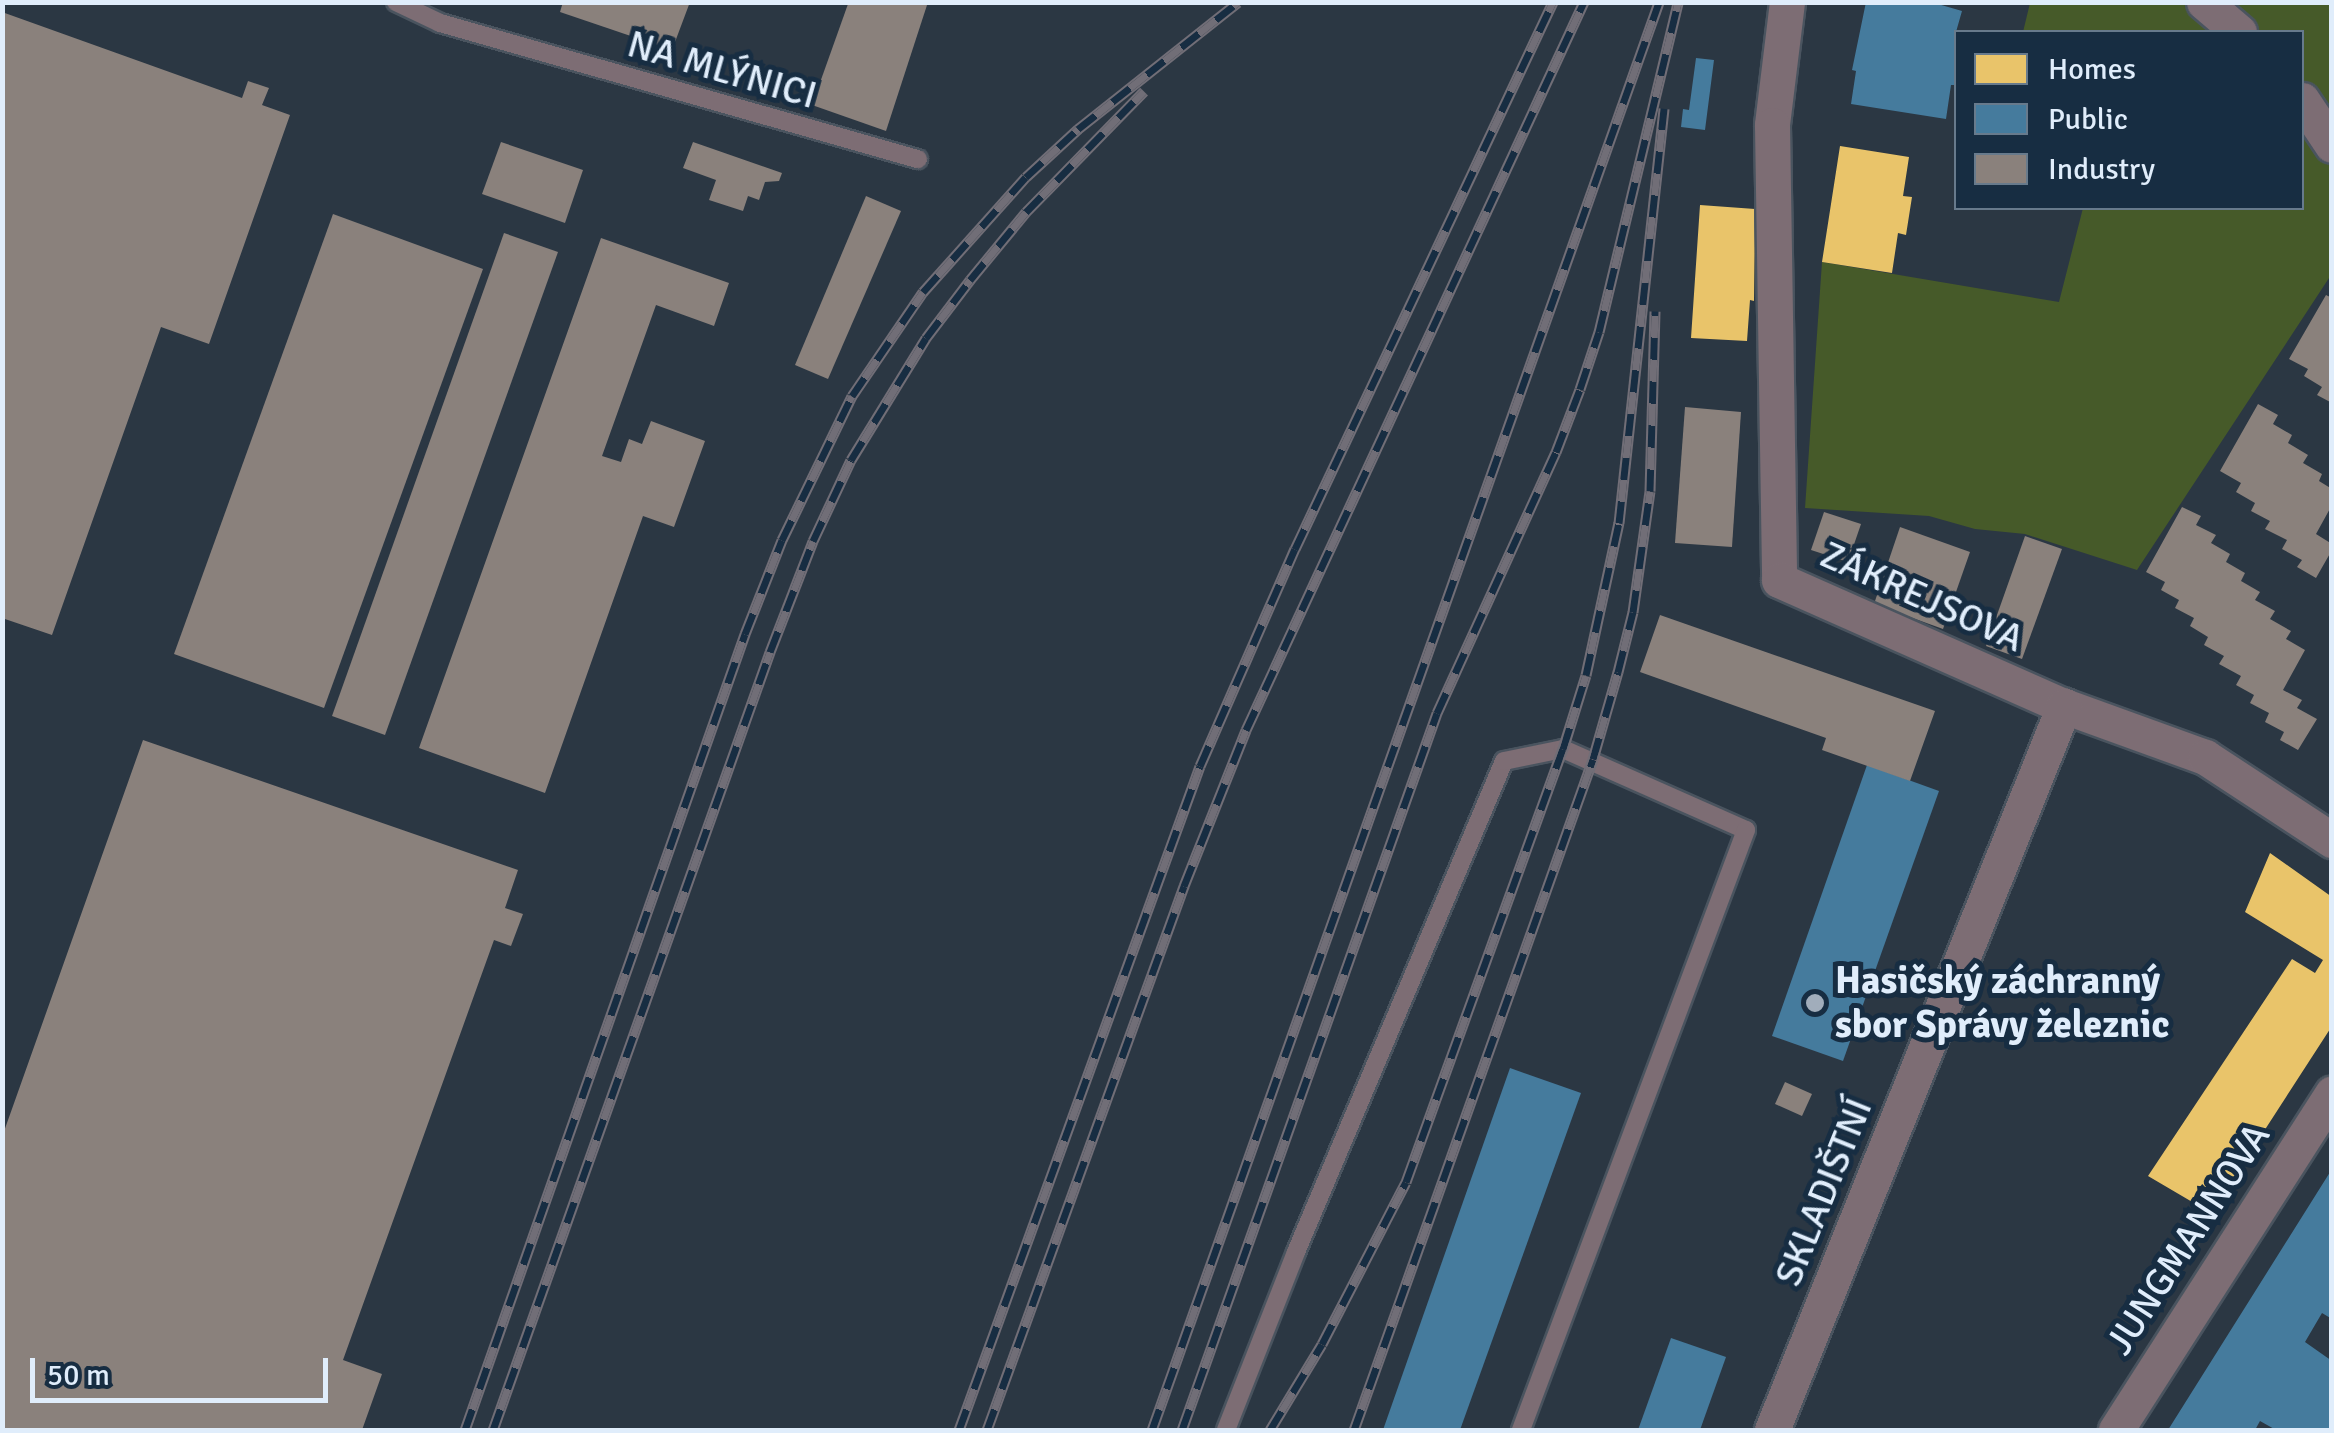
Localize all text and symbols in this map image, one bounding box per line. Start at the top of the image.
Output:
street label: NA MLÝNICI [622,21,822,119]
legend [1954,30,2304,210]
text: Homes [2048,51,2136,88]
text: Public [2048,101,2128,138]
text: Industry [2048,151,2155,188]
street label: ZÁKREJSOVA [1813,532,2031,662]
place label: Hasičský záchranný sbor Správy železnic [1835,958,2169,1048]
marker: Hasičský záchranný sbor Správy železnic [1804,992,1826,1014]
street label: SKLADIŠTNÍ [1766,1092,1882,1292]
street label: JUNGMANNOVA [2096,1115,2280,1363]
scale bar [35,1338,332,1400]
text: 50 m [47,1357,110,1394]

